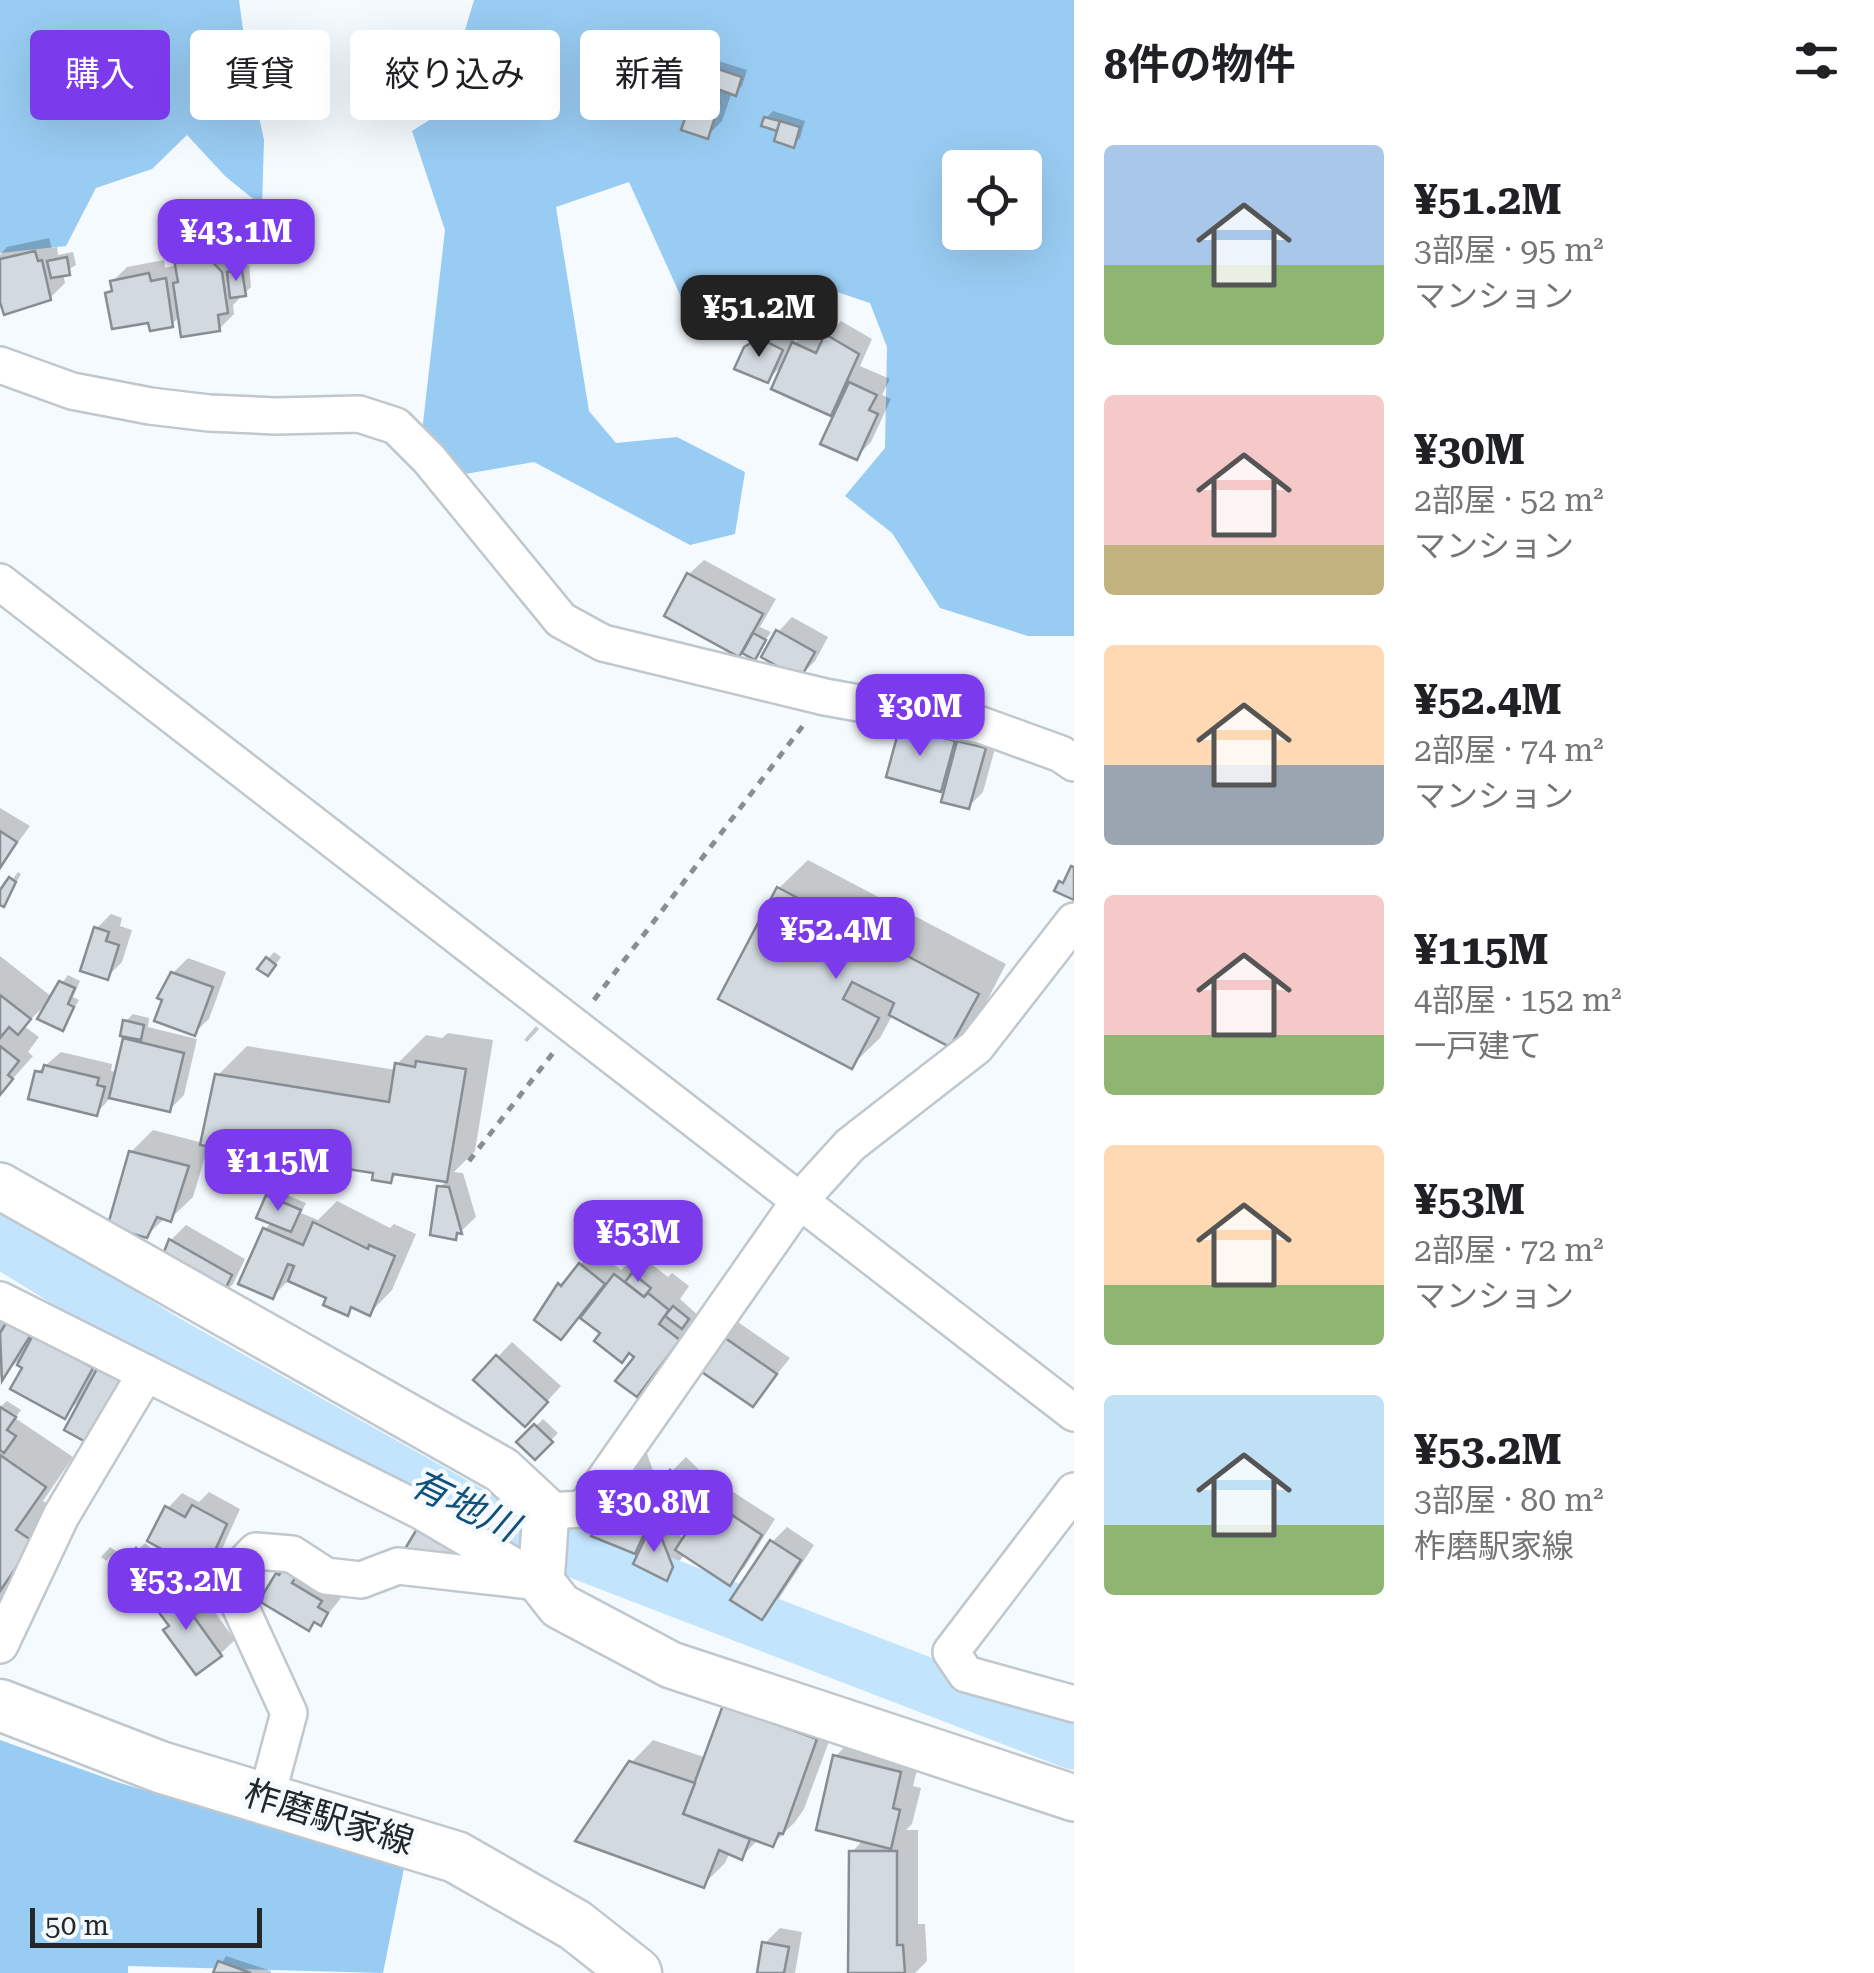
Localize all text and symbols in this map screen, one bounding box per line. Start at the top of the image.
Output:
chip: 購入 [30,30,170,120]
chip: 賃貸 [190,30,330,120]
chip: 絞り込み [350,30,560,120]
chip: 新着 [580,30,720,120]
icon: filters [1789,33,1844,88]
text: 8件の物件 [1104,40,1296,89]
map controls [942,150,1042,250]
button: locate [942,150,1042,250]
text: ¥51.2M [1414,175,1562,224]
icon: home [1184,185,1304,305]
pin: ¥43.1M [155,199,317,284]
text: ¥43.1M [180,212,292,250]
text: 3部屋 · 95 m² [1414,231,1604,269]
pin: ¥51.2M [678,275,840,360]
text: マンション [1414,277,1574,315]
text: ¥51.2M [703,288,815,326]
text: ¥30M [1414,425,1525,474]
icon: home [1184,435,1304,555]
text: 2部屋 · 52 m² [1414,481,1604,519]
text: マンション [1414,527,1574,565]
pin: ¥30M [861,674,979,759]
text: ¥52.4M [1414,675,1562,724]
icon: home [1184,685,1304,805]
text: ¥30M [878,687,962,725]
text: 2部屋 · 74 m² [1414,731,1604,769]
text: マンション [1414,777,1574,815]
pin: ¥52.4M [755,897,917,982]
text: ¥52.4M [780,910,892,948]
text: ¥115M [1414,925,1549,974]
icon: home [1184,935,1304,1055]
text: 4部屋 · 152 m² [1414,981,1622,1019]
text: 一戸建て [1414,1027,1542,1065]
pin: ¥115M [208,1129,348,1214]
text: ¥115M [227,1142,329,1180]
text: ¥53M [1414,1175,1525,1224]
icon: home [1184,1185,1304,1305]
pin: ¥53M [579,1200,697,1285]
text: ¥53M [596,1213,680,1251]
text: 2部屋 · 72 m² [1414,1231,1604,1269]
text: マンション [1414,1277,1574,1315]
text: ¥53.2M [1414,1425,1562,1474]
icon: home [1184,1435,1304,1555]
water label: 有地川 [403,1460,528,1552]
pin: ¥30.8M [573,1470,735,1555]
text: 3部屋 · 80 m² [1414,1481,1604,1519]
text: ¥30.8M [598,1483,710,1521]
text: 柞磨駅家線 [1414,1527,1574,1565]
pin: ¥53.2M [105,1548,267,1633]
text: ¥53.2M [130,1561,242,1599]
street label: 柞磨駅家線 [239,1773,419,1863]
scale bar [30,1903,262,1948]
text: 50 m [45,1909,109,1942]

